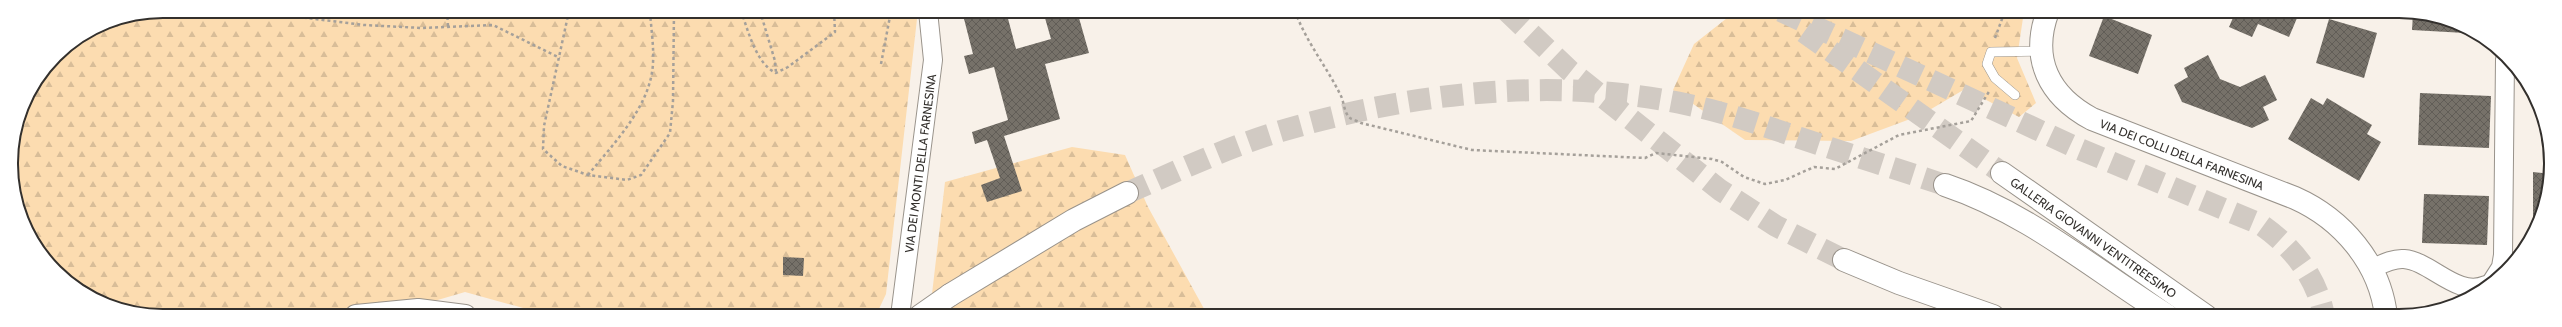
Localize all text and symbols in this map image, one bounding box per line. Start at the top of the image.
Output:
street label: VIA DEI MONTI DELLA FARNESINA [901,72,939,254]
street label: VIA DEI COLLI DELLA FARNESINA [2098,115,2267,193]
street label: GALLERIA GIOVANNI VENTITREESIMO [2008,174,2180,301]

